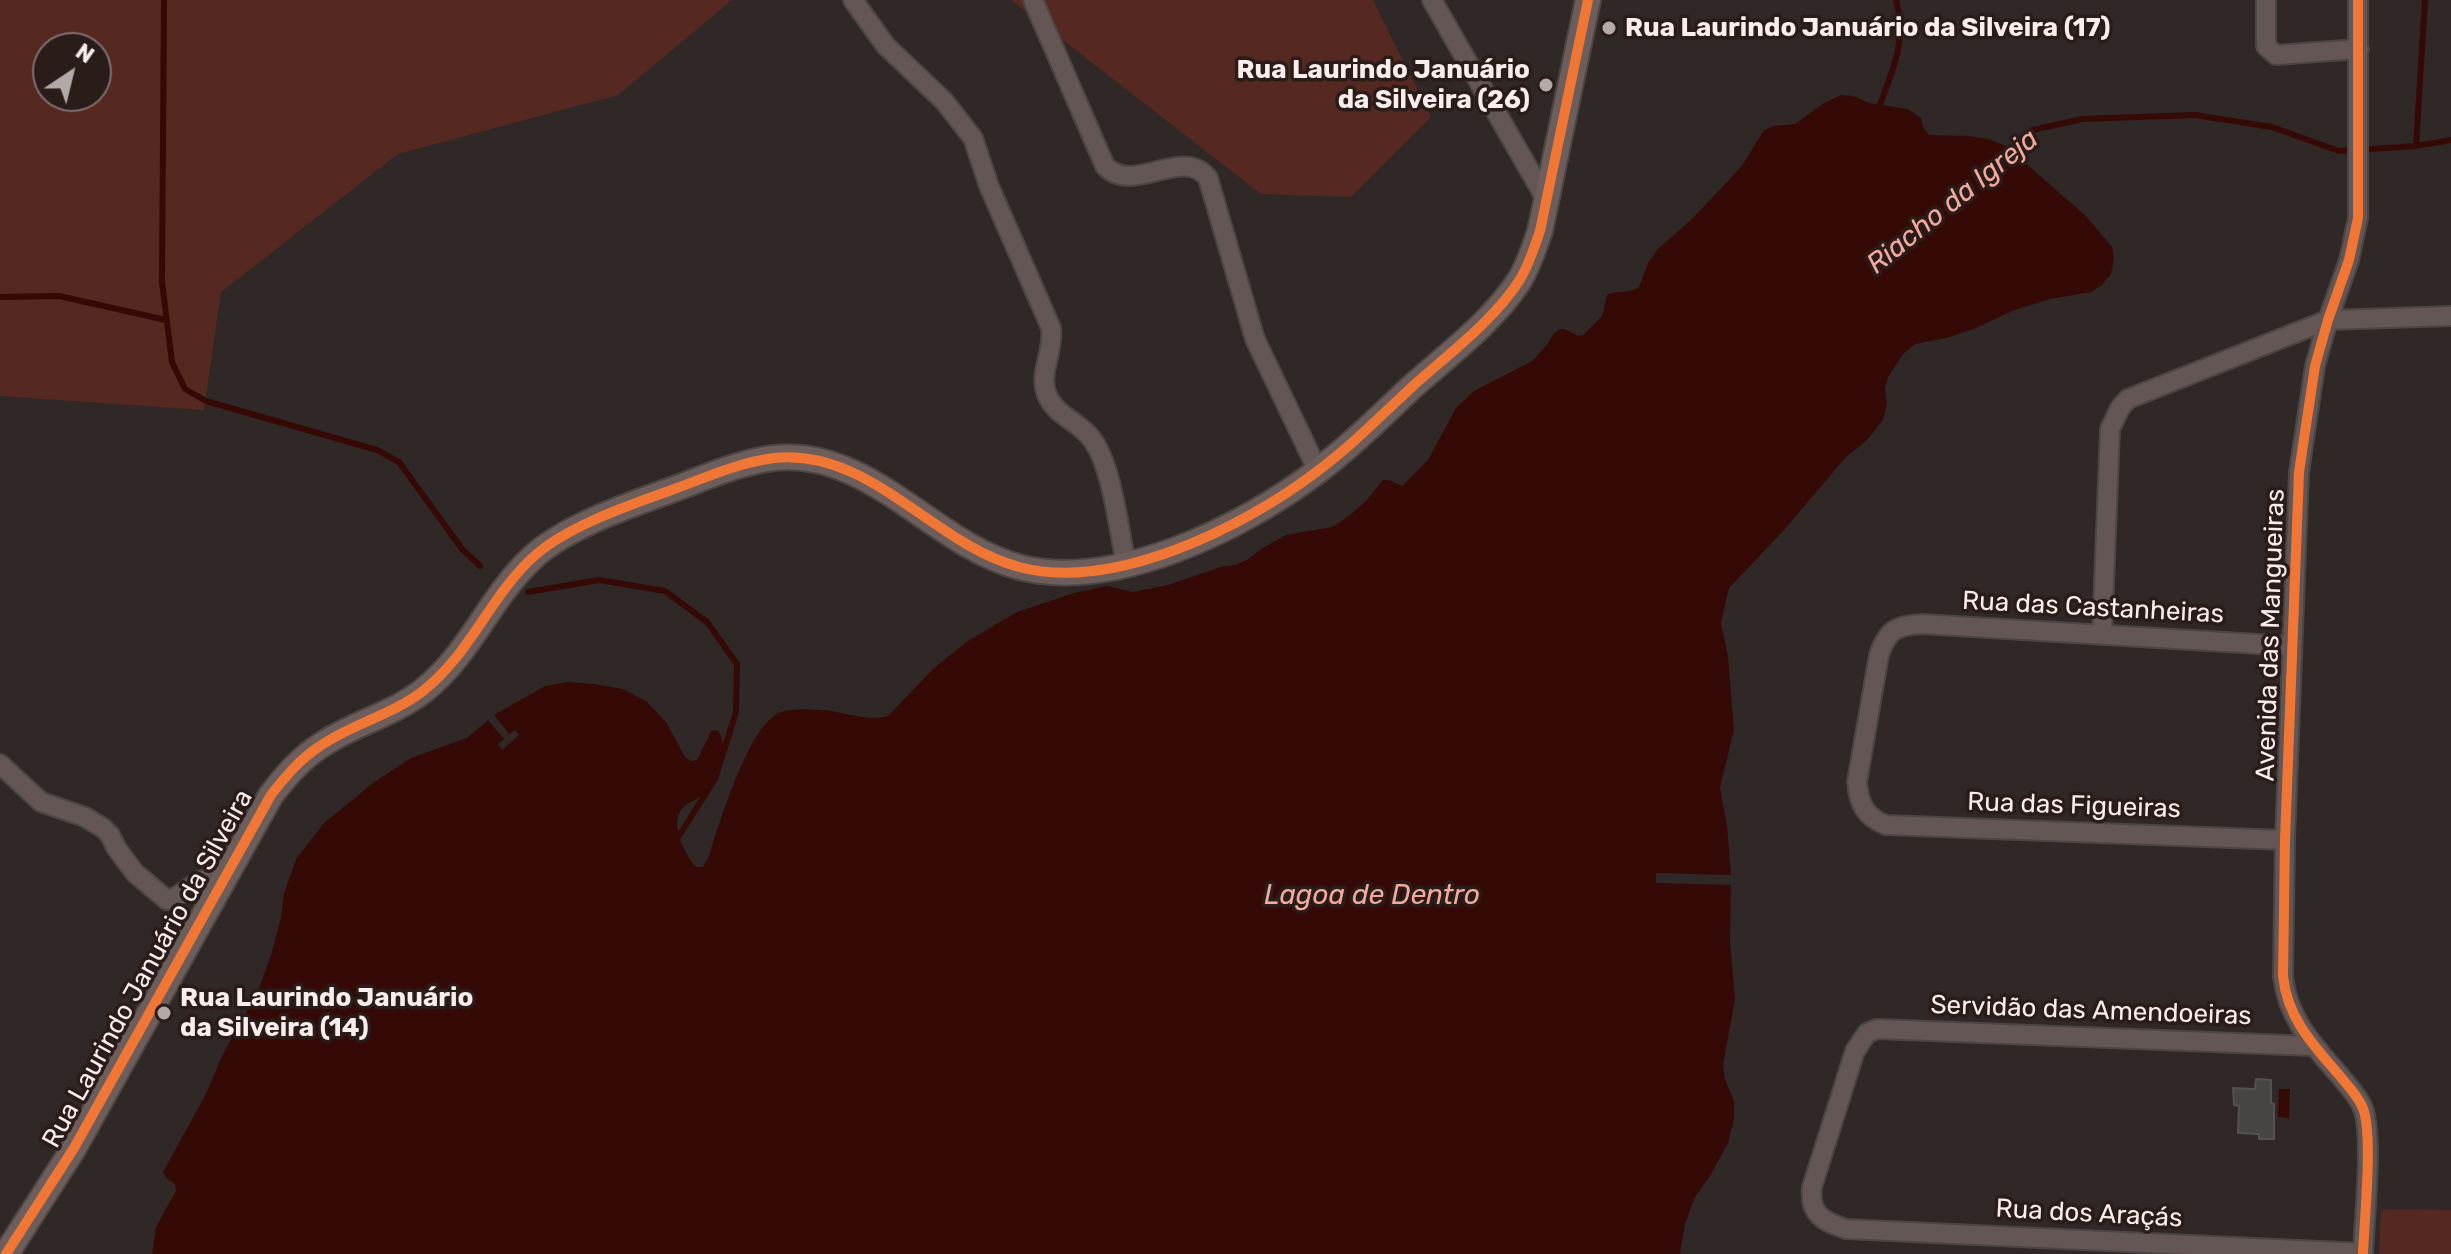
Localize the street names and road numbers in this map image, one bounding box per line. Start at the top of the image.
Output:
street label: Avenida das Mangueiras [2250,488,2292,782]
street label: Rua das Castanheiras [1961,586,2225,630]
street label: Rua Laurindo Januário da Silveira [36,785,260,1153]
street label: Rua das Figueiras [1967,787,2181,825]
street label: Servidão das Amendoeiras [1930,990,2252,1032]
street label: Rua dos Araçás [1995,1194,2183,1234]

